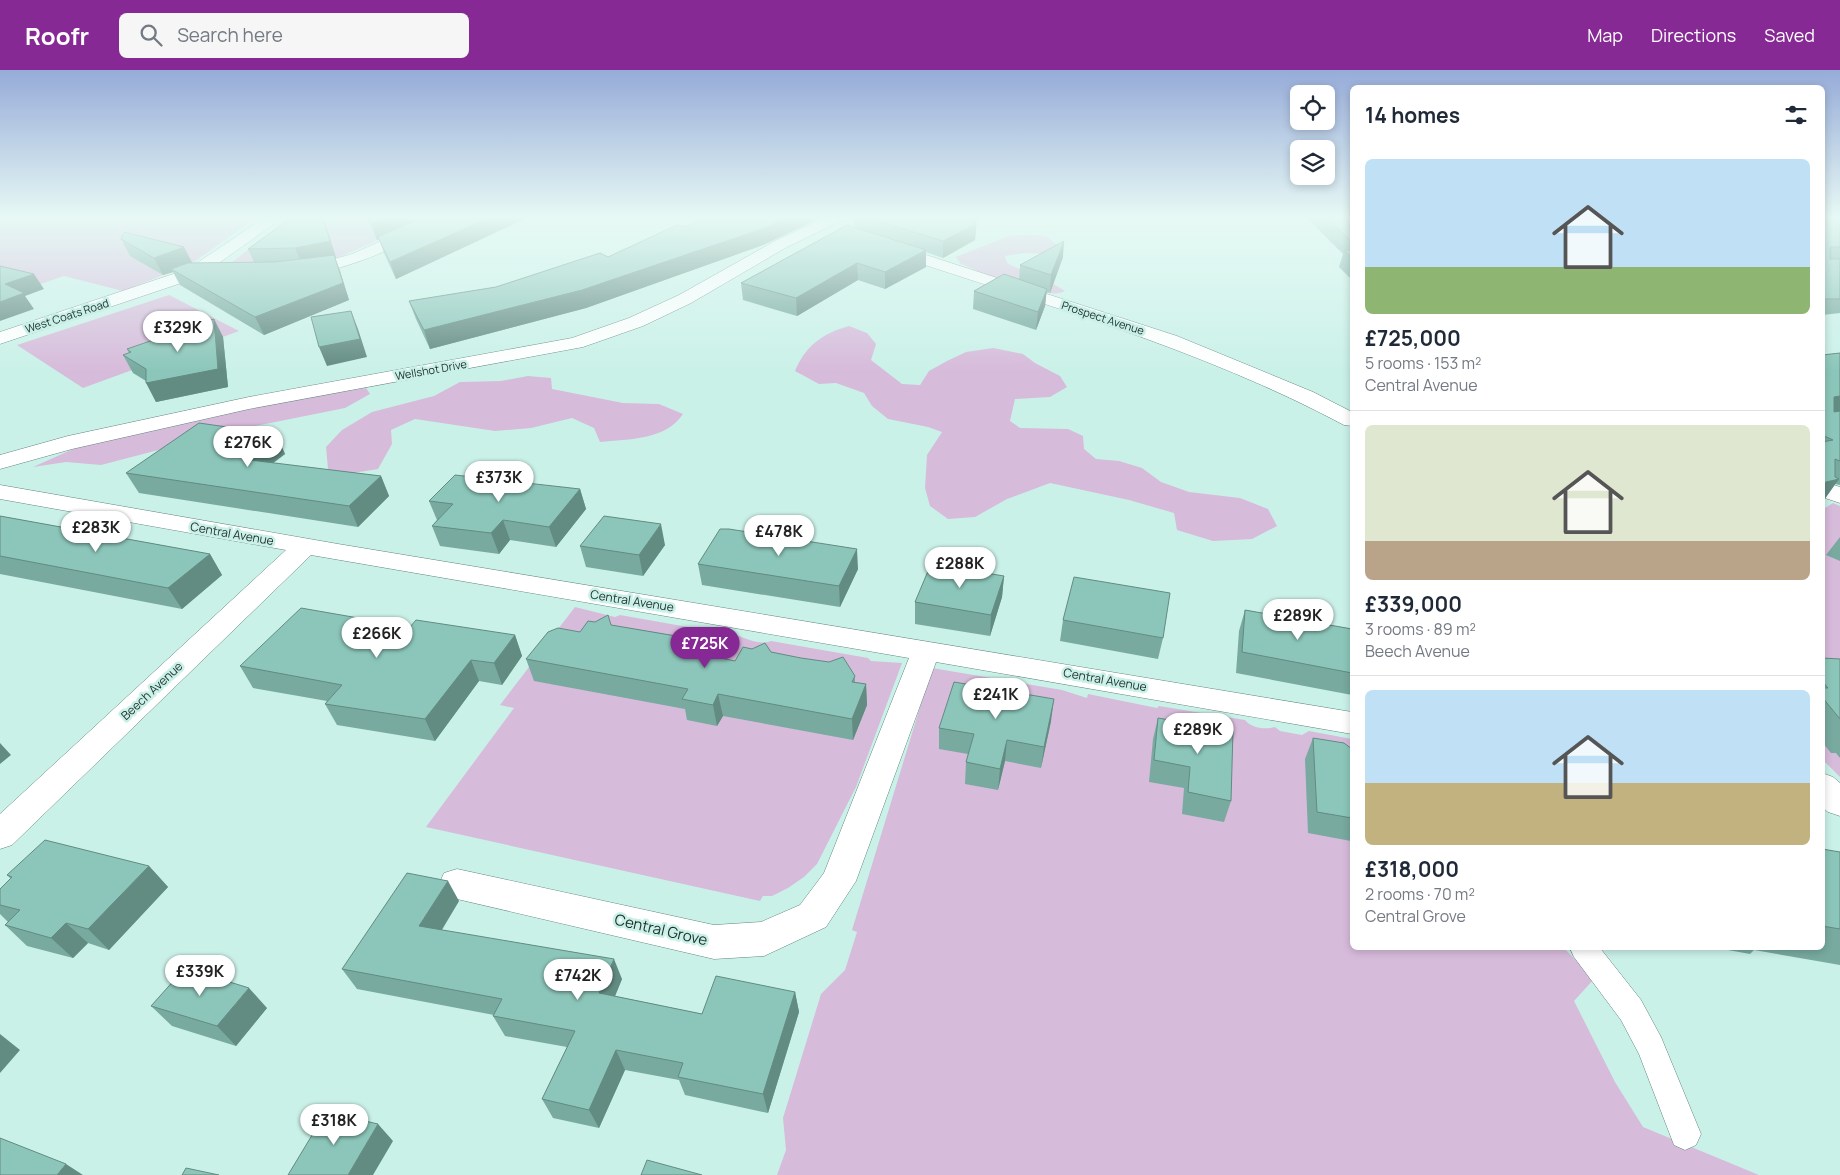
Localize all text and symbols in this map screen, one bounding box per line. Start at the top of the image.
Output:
search box [119,13,469,58]
text: Roofr [25,19,89,52]
icon: search [137,21,165,49]
text: Search here [177,22,283,48]
text: Map [1587,23,1623,47]
text: Directions [1651,23,1736,47]
text: Saved [1764,23,1815,47]
map controls [1290,85,1335,185]
button: locate [1290,85,1335,130]
text: 14 homes [1365,101,1460,129]
icon: filters [1782,101,1810,129]
button: layers [1290,140,1335,185]
icon: home [1543,192,1633,282]
street label: West Coats Road [23,295,111,336]
street label: Prospect Avenue [1060,297,1147,338]
pin: £329K [143,310,213,353]
text: £329K [154,316,202,338]
text: £725,000 [1365,324,1461,352]
text: 5 rooms · 153 m² [1365,352,1481,374]
street label: Wellshot Drive [394,356,468,383]
text: Central Avenue [1365,374,1478,396]
pin: £276K [213,426,283,468]
text: £276K [224,431,272,453]
icon: home [1543,457,1633,547]
pin: £373K [464,460,534,503]
text: £373K [476,466,522,488]
pin: £283K [61,510,131,553]
pin: £478K [744,514,814,557]
text: £283K [72,516,120,538]
street label: Central Avenue [189,518,275,549]
text: £478K [755,520,803,542]
pin: £288K [925,546,995,589]
text: £288K [936,552,984,574]
street label: Central Avenue [589,586,675,616]
text: £339,000 [1365,590,1462,618]
pin: £289K [1263,598,1333,641]
text: £289K [1274,604,1322,626]
pin: £266K [342,616,412,659]
text: 3 rooms · 89 m² [1365,618,1476,640]
text: £266K [353,622,401,644]
pin: £725K [670,626,740,669]
text: £725K [682,632,728,654]
text: Beech Avenue [1365,640,1470,662]
street label: Beech Avenue [117,658,186,724]
street label: Central Avenue [1062,664,1148,695]
pin: £241K [961,678,1031,720]
text: £241K [973,683,1019,705]
pin: £289K [1163,712,1233,755]
text: £289K [1174,718,1222,740]
icon: home [1543,722,1633,812]
text: £318,000 [1365,855,1459,883]
text: 2 rooms · 70 m² [1365,883,1475,905]
text: Central Grove [1365,905,1466,927]
street label: Central Grove [613,909,710,950]
pin: £339K [165,954,235,997]
pin: £742K [543,958,613,1001]
text: £339K [176,960,224,982]
text: £742K [555,964,601,986]
pin: £318K [299,1104,369,1146]
text: £318K [311,1109,357,1131]

